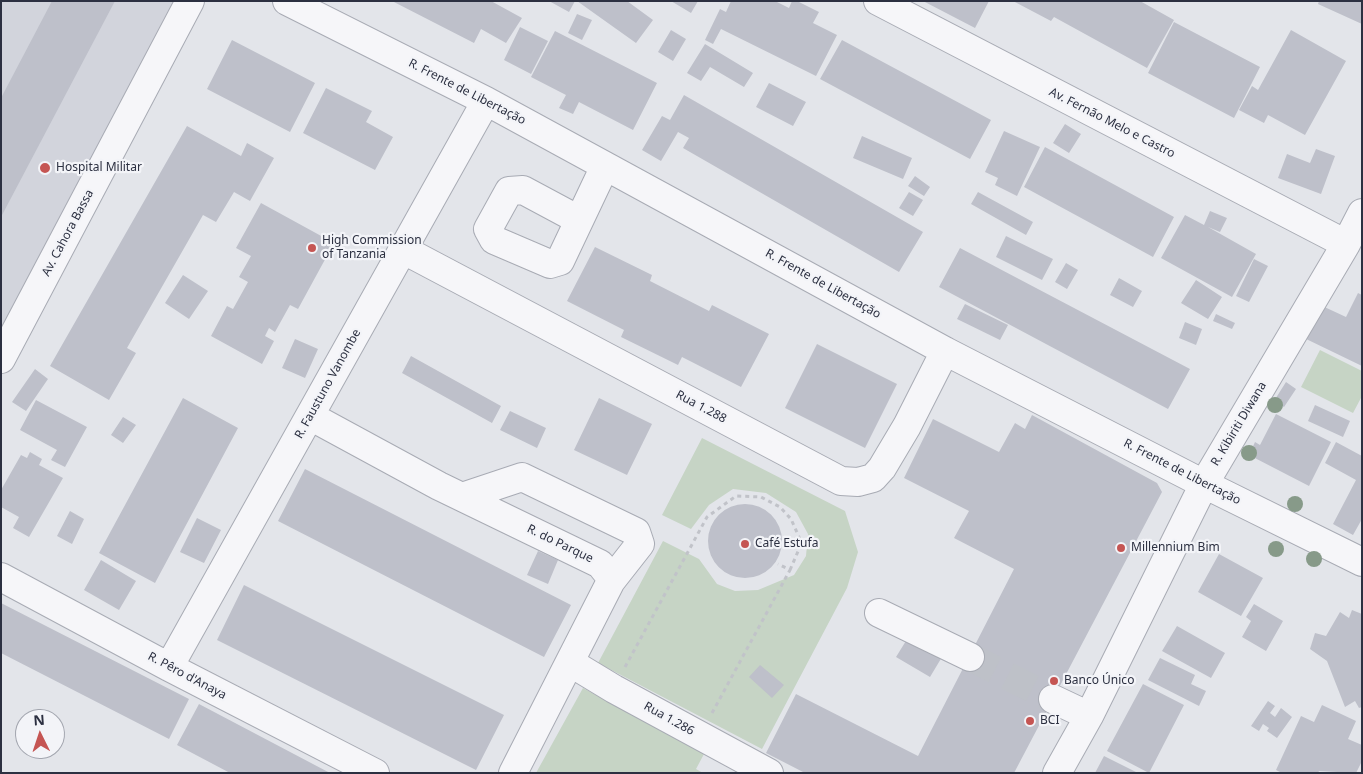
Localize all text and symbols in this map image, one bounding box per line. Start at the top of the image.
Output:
street label: R. Frente de Libertação [406,56,528,128]
street label: Av. Fernão Melo e Castro [1047,85,1177,161]
marker: Hospital Militar [38,161,52,175]
place label: Hospital Militar [56,161,142,175]
street label: Av. Cahora Bassa [39,187,97,279]
place label: High Commission of Tanzania [322,234,422,262]
marker: High Commission of Tanzania [306,242,318,254]
street label: R. Frente de Libertação [763,246,883,322]
street label: R. Faustuno Vanombe [292,327,364,441]
street label: R. Kibiriti Diwana [1208,379,1270,469]
street label: Rua 1.288 [673,388,729,426]
street label: R. Frente de Libertação [1121,436,1243,508]
street label: R. do Parque [525,522,595,566]
place label: Café Estufa [755,537,818,551]
marker: Café Estufa [739,538,751,550]
place label: Millennium Bim [1131,541,1220,555]
marker: Millennium Bim [1115,542,1127,554]
street label: R. Pêro d'Anaya [145,649,229,703]
place label: Banco Único [1064,674,1134,688]
marker: Banco Único [1048,675,1060,687]
street label: Rua 1.286 [641,699,697,739]
north arrow [15,709,65,759]
text: N [33,710,45,729]
place label: BCI [1040,714,1059,728]
marker: BCI [1024,715,1036,727]

